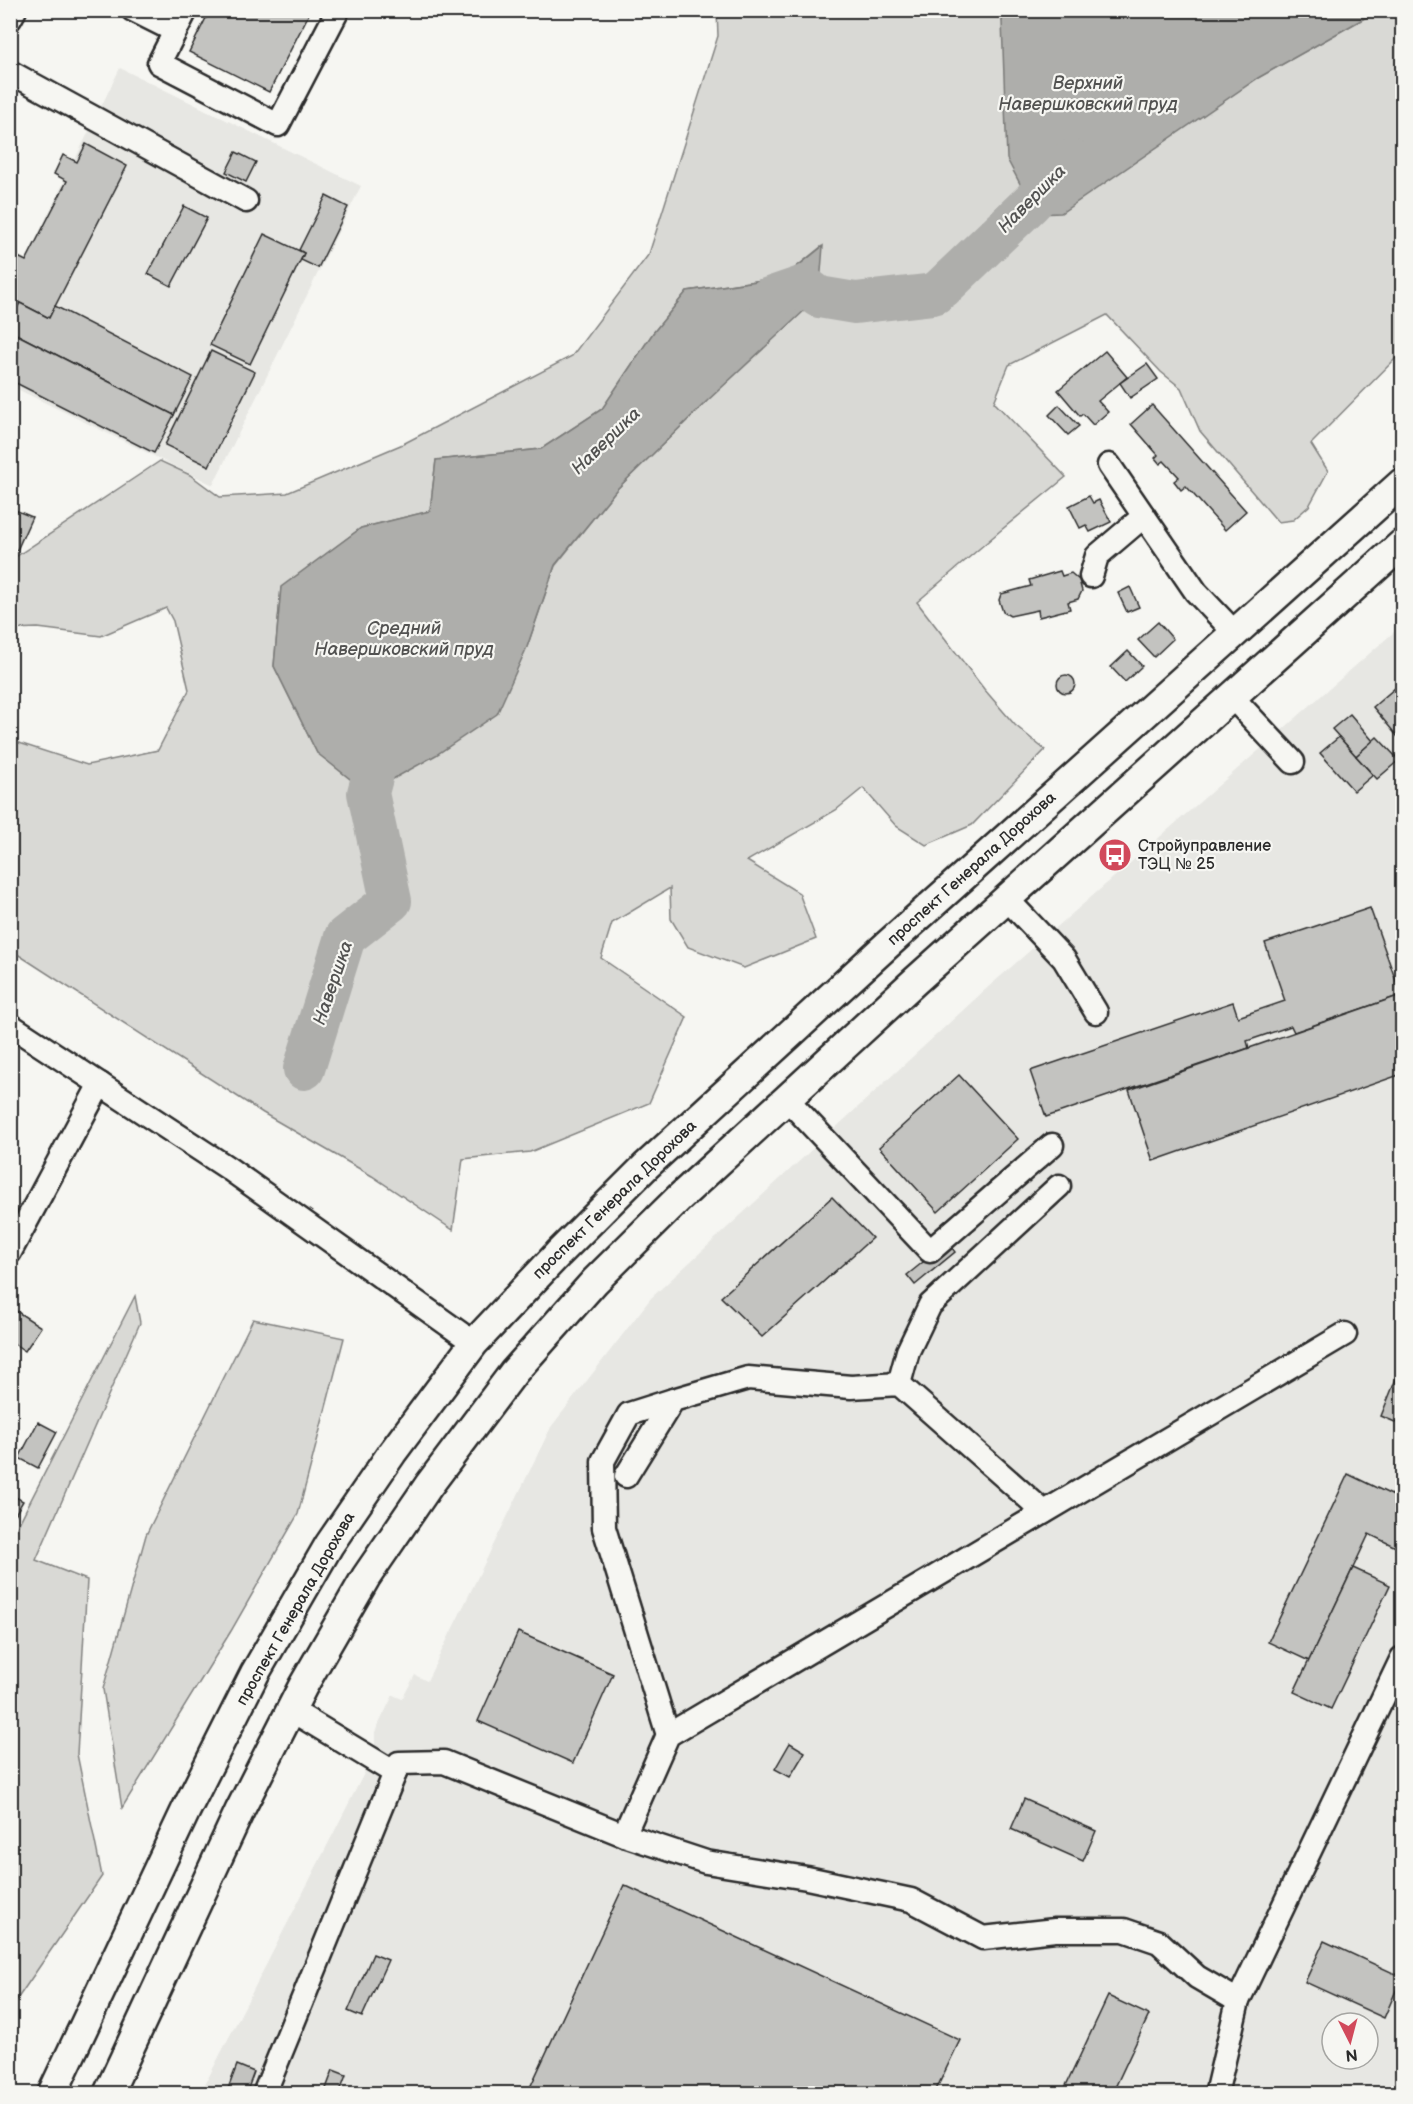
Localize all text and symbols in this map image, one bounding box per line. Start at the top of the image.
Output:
water label: Верхний Навершковский пруд [998,73,1178,115]
water label: Навершка [994,161,1070,237]
water label: Навершка [567,403,645,479]
water label: Средний Навершковский пруд [314,618,494,660]
street label: проспект Генерала Дорохова [884,788,1061,950]
bus stop icon: Стройуправление ТЭЦ № 25 [1097,837,1133,873]
place label: Стройуправление ТЭЦ № 25 [1138,837,1271,874]
water label: Навершка [309,938,357,1028]
street label: проспект Генерала Дорохова [529,1116,701,1283]
street label: проспект Генерала Дорохова [233,1508,360,1709]
north arrow [1320,2011,1380,2071]
text: N [1344,2044,1358,2065]

